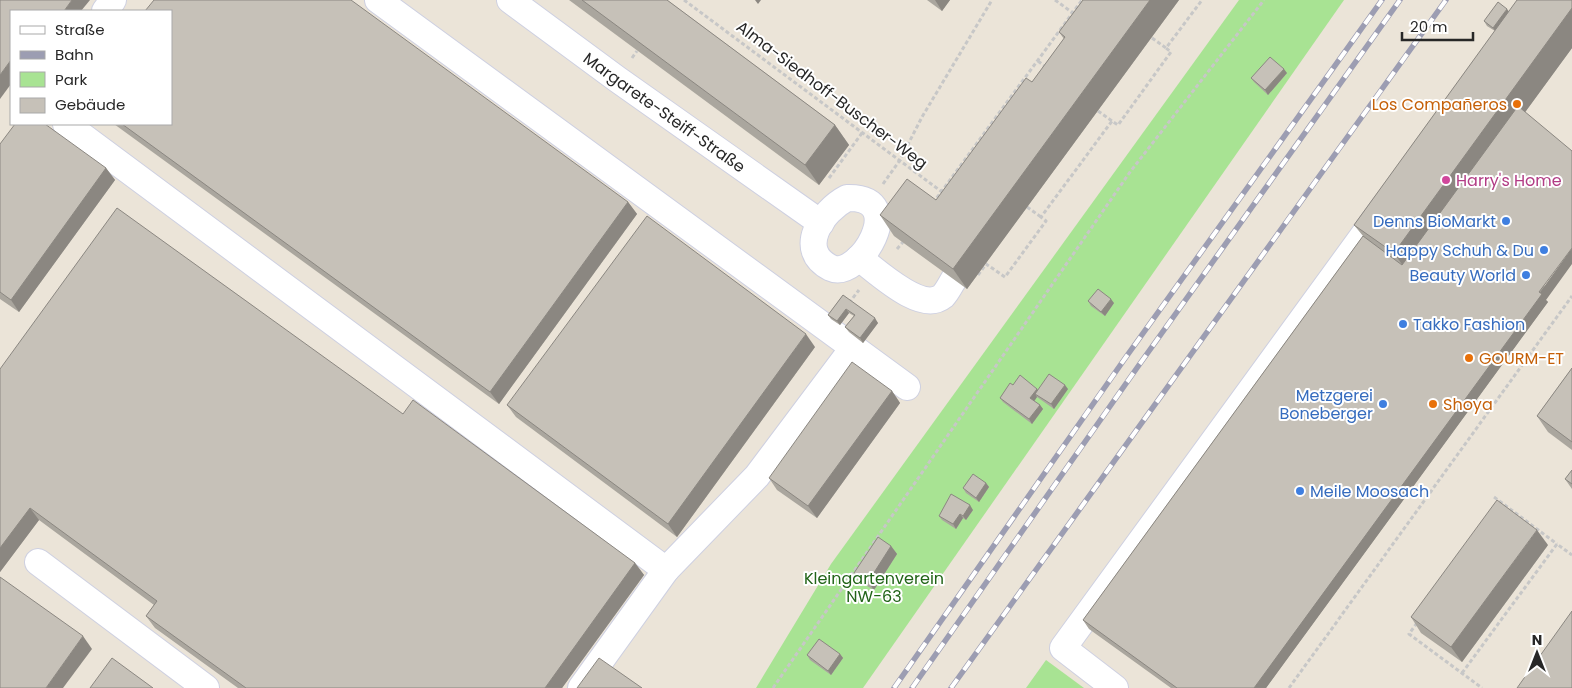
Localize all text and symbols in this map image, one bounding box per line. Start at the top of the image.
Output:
legend [10,10,172,125]
scale bar [1402,10,1473,42]
street label: Alma-Siedhoff-Buscher-Weg [732,15,932,175]
text: 20 m [1410,16,1448,37]
text: Straße [55,19,105,40]
text: Bahn [55,44,94,65]
street label: Margarete-Steiff-Straße [579,47,750,178]
text: Park [55,69,87,90]
place label: Los Compañeros [1372,93,1507,116]
text: Gebäude [55,94,125,115]
marker: Los Compañeros [1511,98,1523,110]
place label: Harry's Home [1456,169,1562,192]
marker: Harry's Home [1440,174,1452,186]
place label: Denns BioMarkt [1373,210,1496,233]
marker: Denns BioMarkt [1500,215,1512,227]
place label: Happy Schuh & Du [1385,239,1534,262]
marker: Happy Schuh & Du [1538,244,1550,256]
place label: Beauty World [1410,264,1516,287]
marker: Beauty World [1520,269,1532,281]
place label: Takko Fashion [1413,313,1525,336]
marker: Takko Fashion [1397,318,1409,330]
place label: GOURM-ET [1479,347,1564,370]
marker: GOURM-ET [1463,352,1475,364]
place label: Metzgerei Boneberger [1279,384,1373,425]
place label: Shoya [1443,393,1493,416]
marker: Metzgerei Boneberger [1377,398,1389,410]
marker: Shoya [1427,398,1439,410]
place label: Meile Moosach [1310,480,1429,503]
marker: Meile Moosach [1294,485,1306,497]
park label: Kleingartenverein NW-63 [804,567,944,608]
north arrow [1512,628,1562,678]
text: N [1532,630,1542,650]

